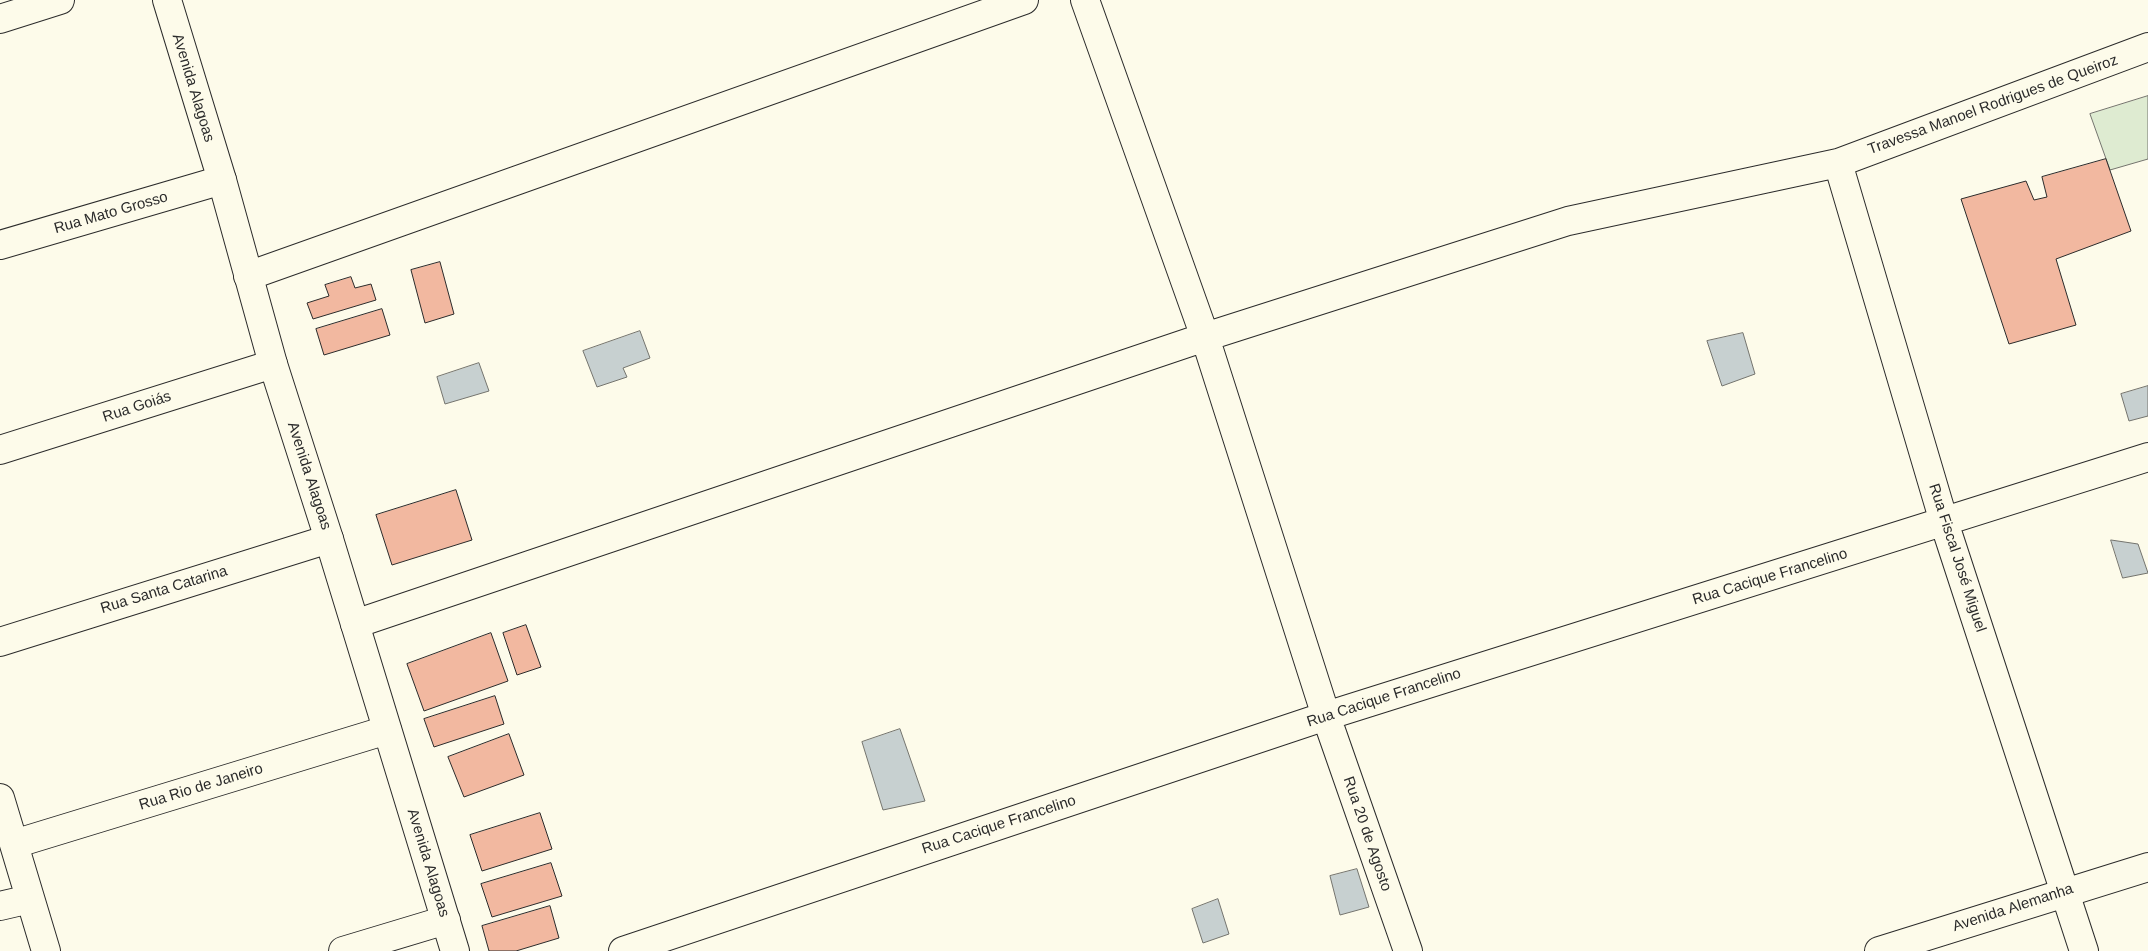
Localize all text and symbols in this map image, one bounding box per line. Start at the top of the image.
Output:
street label: Avenida Alagoas [168,32,218,144]
street label: Travessa Manoel Rodrigues de Queiroz [1866,51,2120,159]
street label: Rua Mato Grosso [52,188,170,238]
street label: Rua Goiás [101,387,173,427]
street label: Avenida Alagoas [283,420,335,532]
street label: Rua Fiscal José Miguel [1924,481,1990,635]
street label: Rua Cacique Francelino [1690,545,1850,609]
street label: Rua Santa Catarina [98,562,230,618]
street label: Rua Cacique Francelino [1305,665,1463,731]
street label: Rua Rio de Janeiro [137,760,265,814]
street label: Rua 20 de Agosto [1339,774,1395,894]
street label: Rua Cacique Francelino [920,792,1078,858]
street label: Avenida Alagoas [403,807,453,919]
street label: Avenida Alemanha [1950,880,2076,936]

